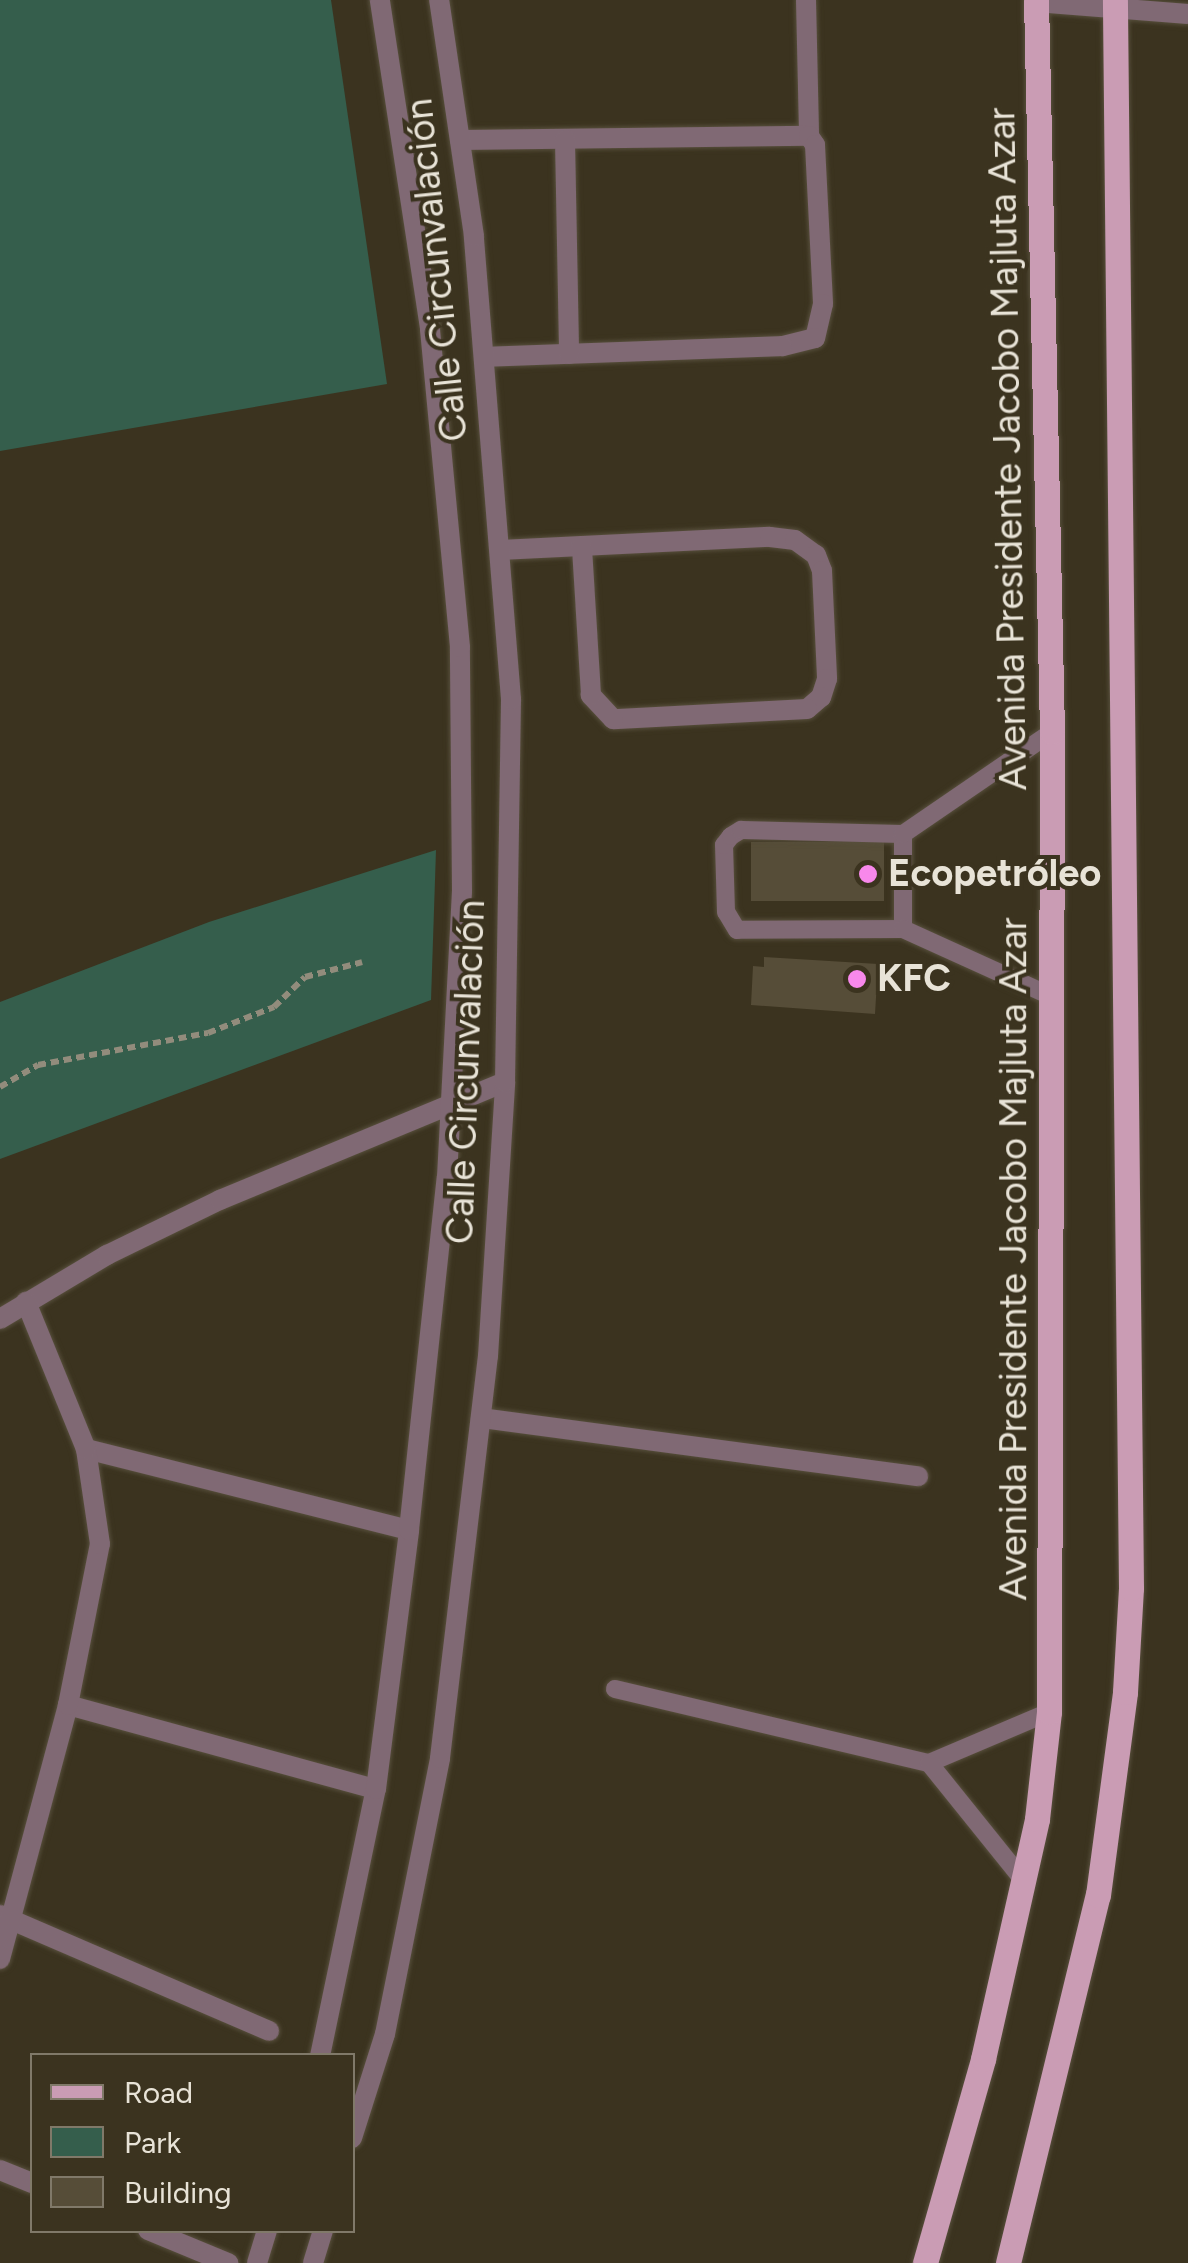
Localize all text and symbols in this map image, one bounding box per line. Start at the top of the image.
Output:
street label: Calle Circunvalación [396,96,478,444]
street label: Avenida Presidente Jacobo Majluta Azar [979,107,1037,791]
place label: Ecopetróleo [888,851,1101,897]
marker: Ecopetróleo [857,863,879,885]
street label: Calle Circunvalación [437,899,495,1245]
street label: Avenida Presidente Jacobo Majluta Azar [991,917,1037,1601]
place label: KFC [877,956,951,1002]
marker: KFC [846,968,868,990]
legend [30,2053,355,2233]
text: Road [124,2074,193,2111]
text: Park [124,2124,181,2161]
text: Building [124,2174,232,2211]

